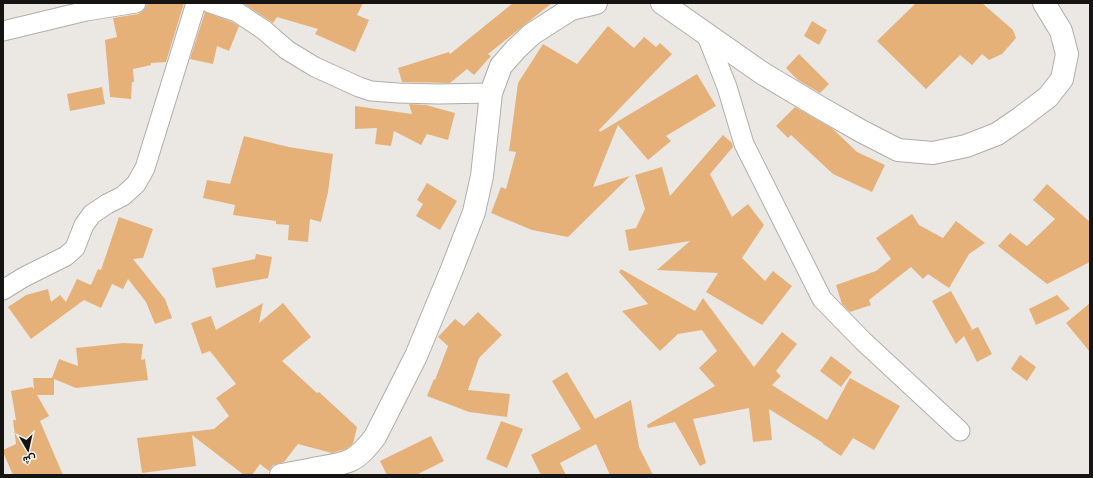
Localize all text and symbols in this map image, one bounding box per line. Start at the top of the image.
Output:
north arrow [8,430,48,470]
text: ش [22,452,37,468]

